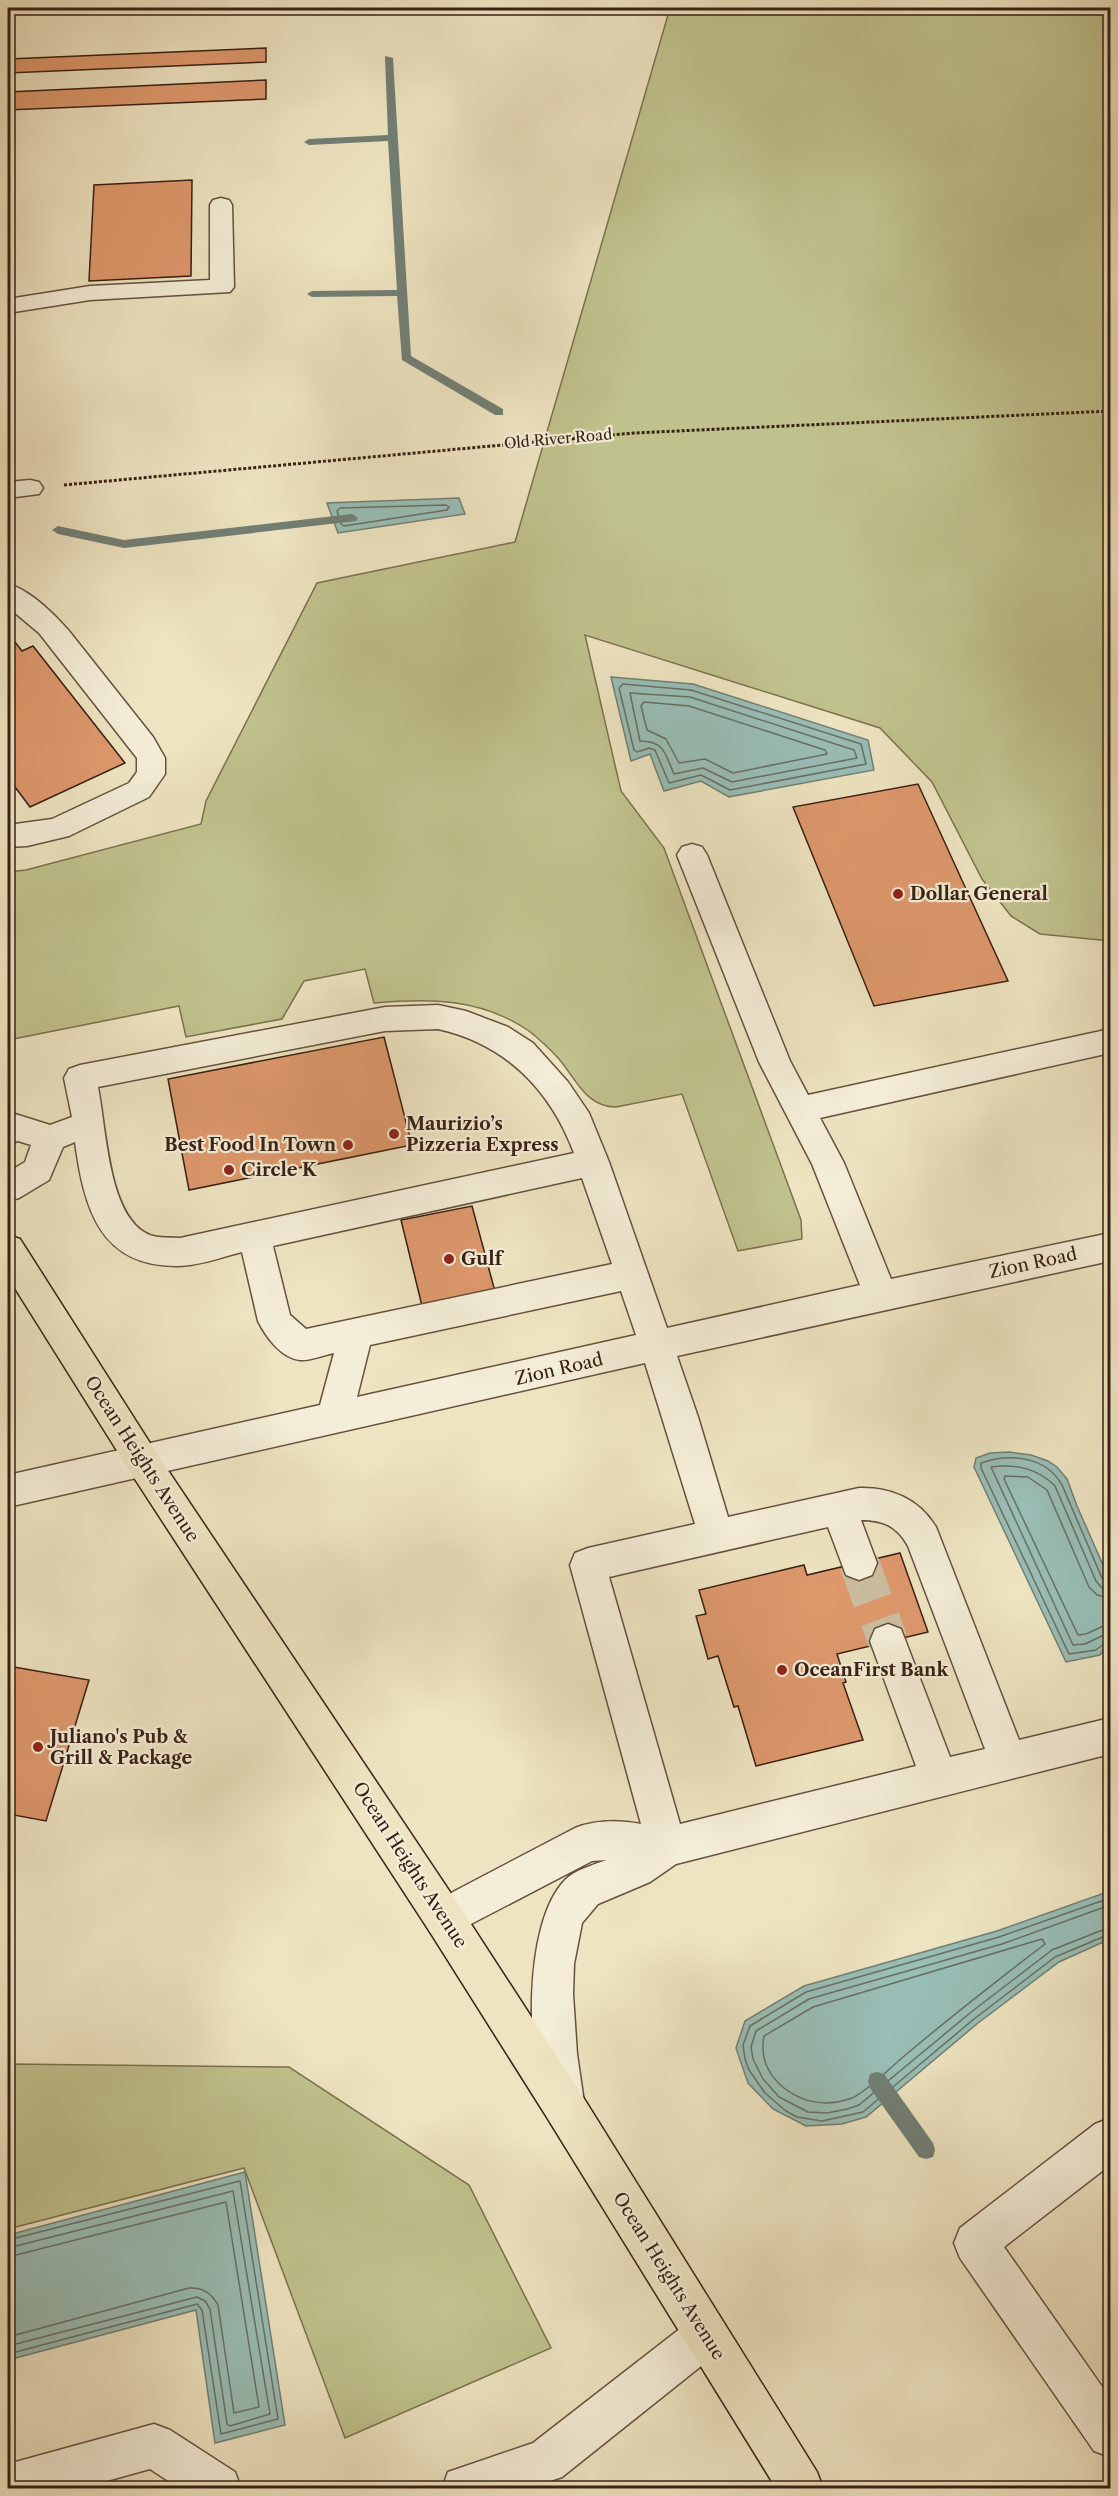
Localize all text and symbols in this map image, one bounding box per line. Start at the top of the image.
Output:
street label: Old River Road [503,424,613,453]
place label: Dollar General [910,883,1048,905]
marker: Dollar General [891,887,905,901]
place label: Maurizio’s Pizzeria Express [406,1113,559,1156]
marker: Maurizio’s Pizzeria Express [387,1127,401,1141]
place label: Best Food In Town [164,1134,337,1156]
marker: Best Food In Town [341,1138,355,1152]
place label: Circle K [241,1159,317,1181]
marker: Circle K [222,1163,236,1177]
street label: Zion Road [987,1243,1079,1283]
place label: Gulf [461,1248,505,1270]
marker: Gulf [442,1252,456,1266]
street label: Zion Road [513,1348,605,1390]
street label: Ocean Heights Avenue [80,1372,204,1546]
place label: OceanFirst Bank [794,1659,949,1681]
marker: OceanFirst Bank [775,1663,789,1677]
place label: Juliano's Pub & Grill & Package [47,1726,193,1769]
marker: Juliano's Pub & Grill & Package [31,1740,45,1754]
street label: Ocean Heights Avenue [348,1778,472,1952]
street label: Ocean Heights Avenue [608,2188,730,2364]

